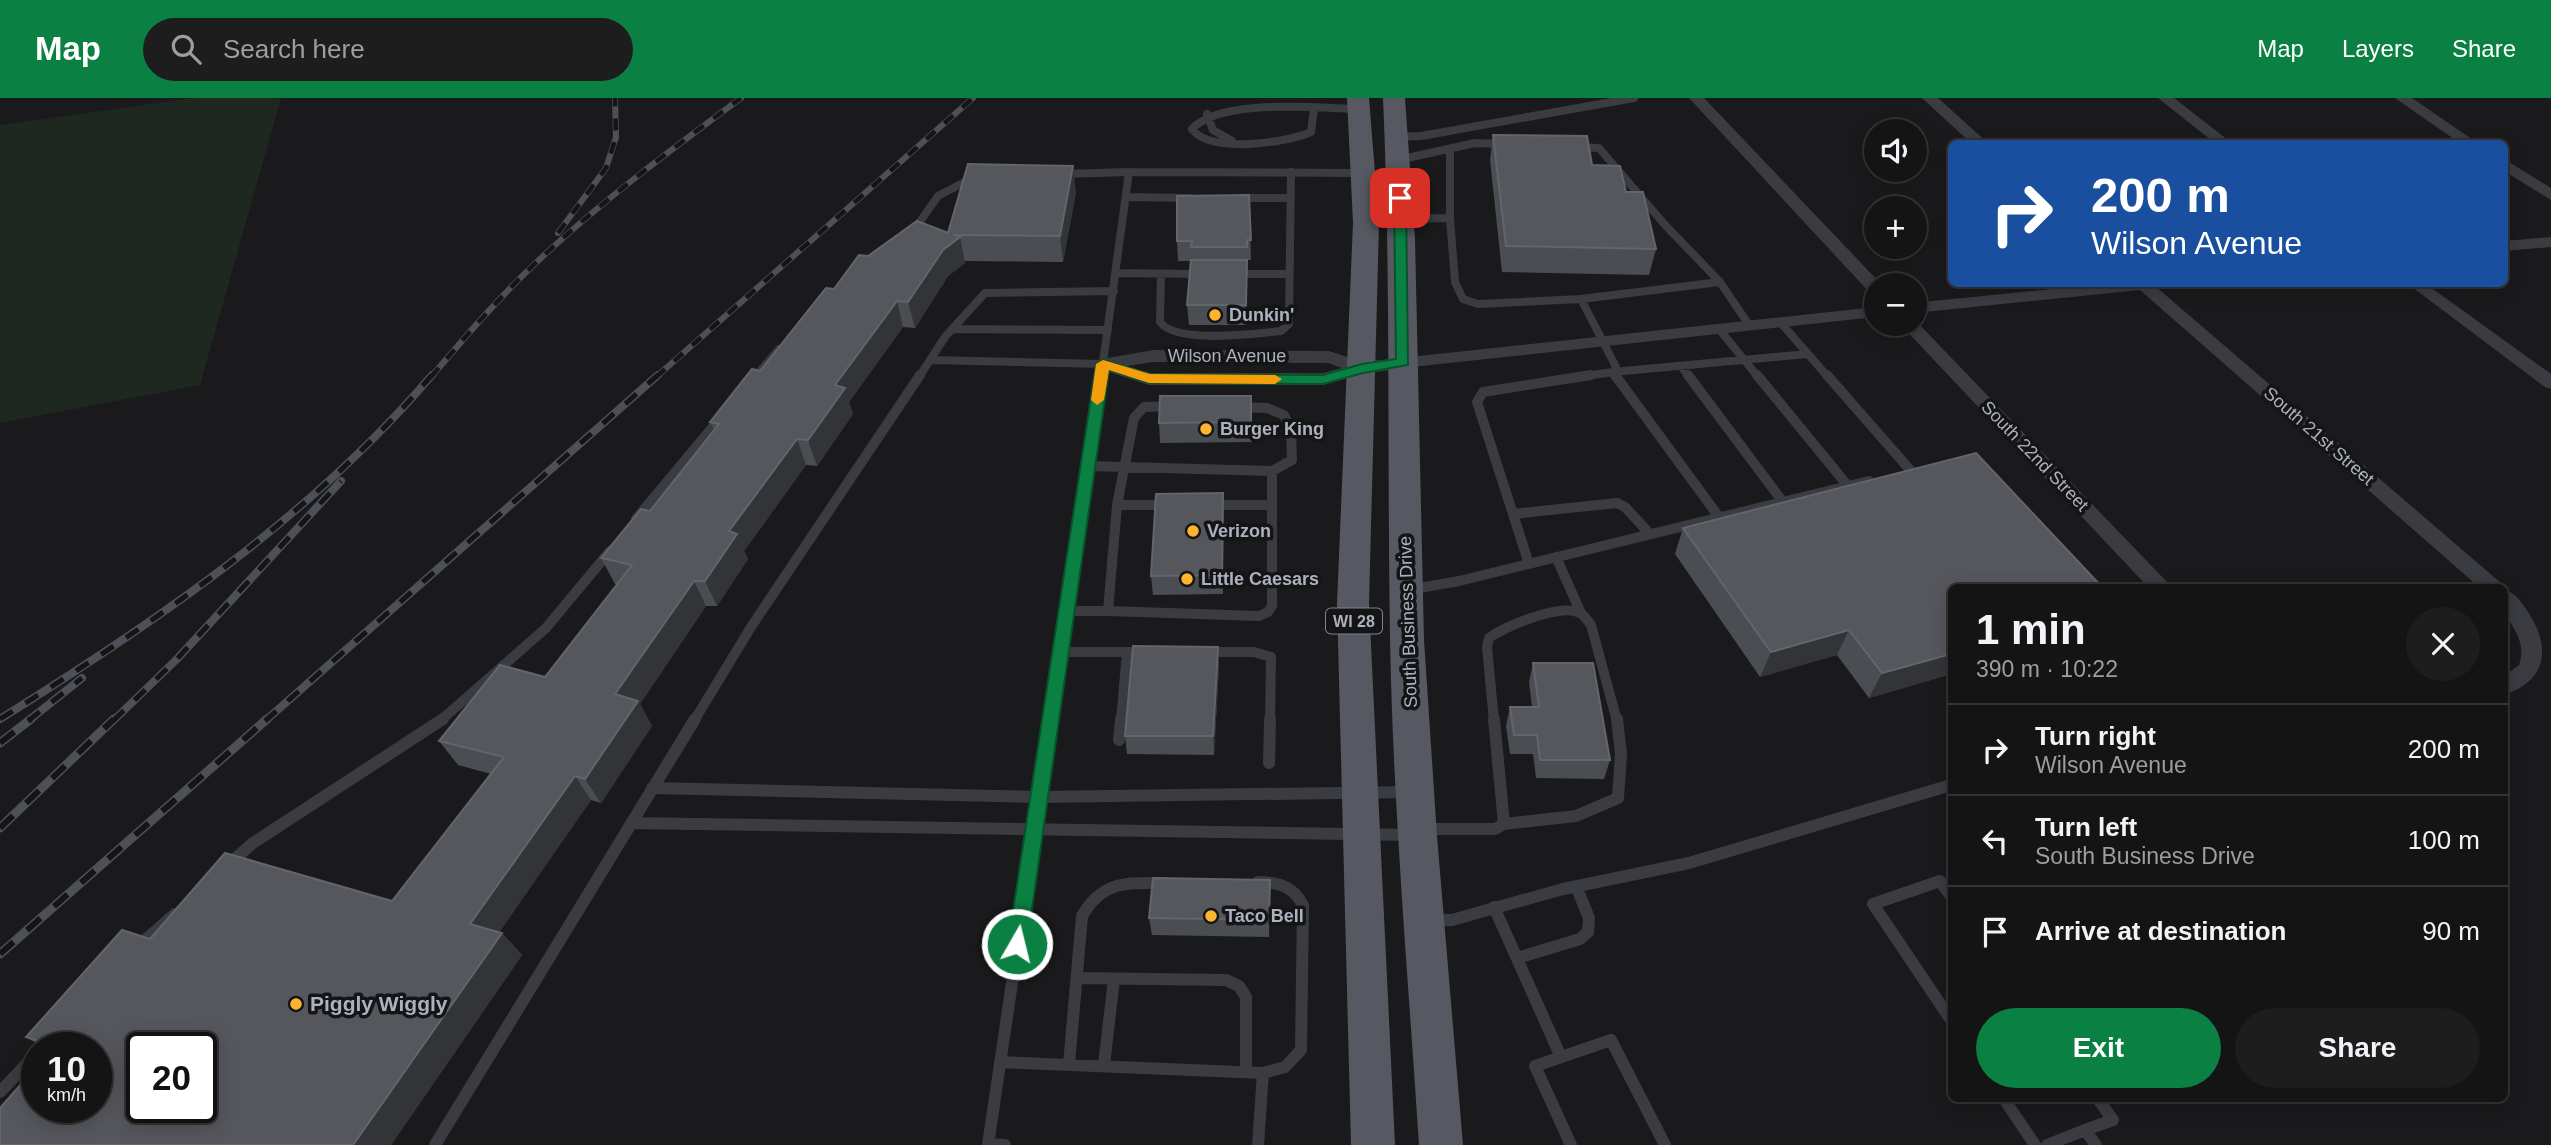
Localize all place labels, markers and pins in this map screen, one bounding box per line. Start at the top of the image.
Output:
pin [1370,168,1430,228]
place label: Dunkin' [1229,305,1294,325]
marker: Dunkin' [1207,307,1223,323]
place label: Burger King [1220,419,1324,439]
marker: Burger King [1198,421,1214,437]
place label: Verizon [1207,521,1271,541]
marker: Verizon [1185,523,1201,539]
place label: Little Caesars [1201,569,1319,589]
marker: Little Caesars [1179,571,1195,587]
place label: Taco Bell [1225,906,1304,926]
marker: Taco Bell [1203,908,1219,924]
place label: Piggly Wiggly [310,992,448,1015]
marker: Piggly Wiggly [288,996,304,1012]

